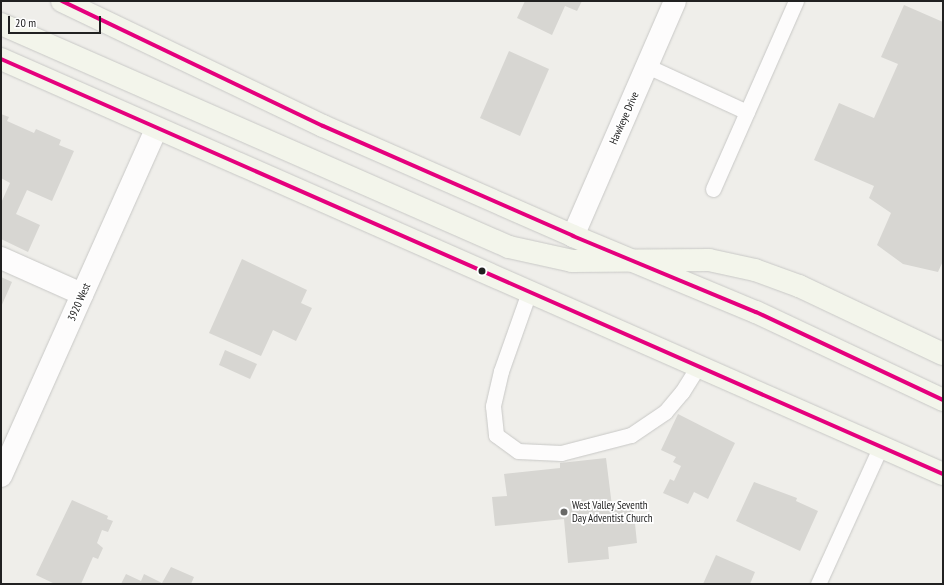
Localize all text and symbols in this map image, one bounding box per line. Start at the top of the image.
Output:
scale bar [10,8,103,34]
text: 20 m [15,15,36,30]
street label: Hawkeye Drive [607,90,641,146]
unlabelled marker [477,266,487,276]
street label: 3920 West [65,281,93,323]
place label: West Valley Seventh Day Adventist Church [572,499,653,525]
marker: West Valley Seventh Day Adventist Church [559,507,569,517]

